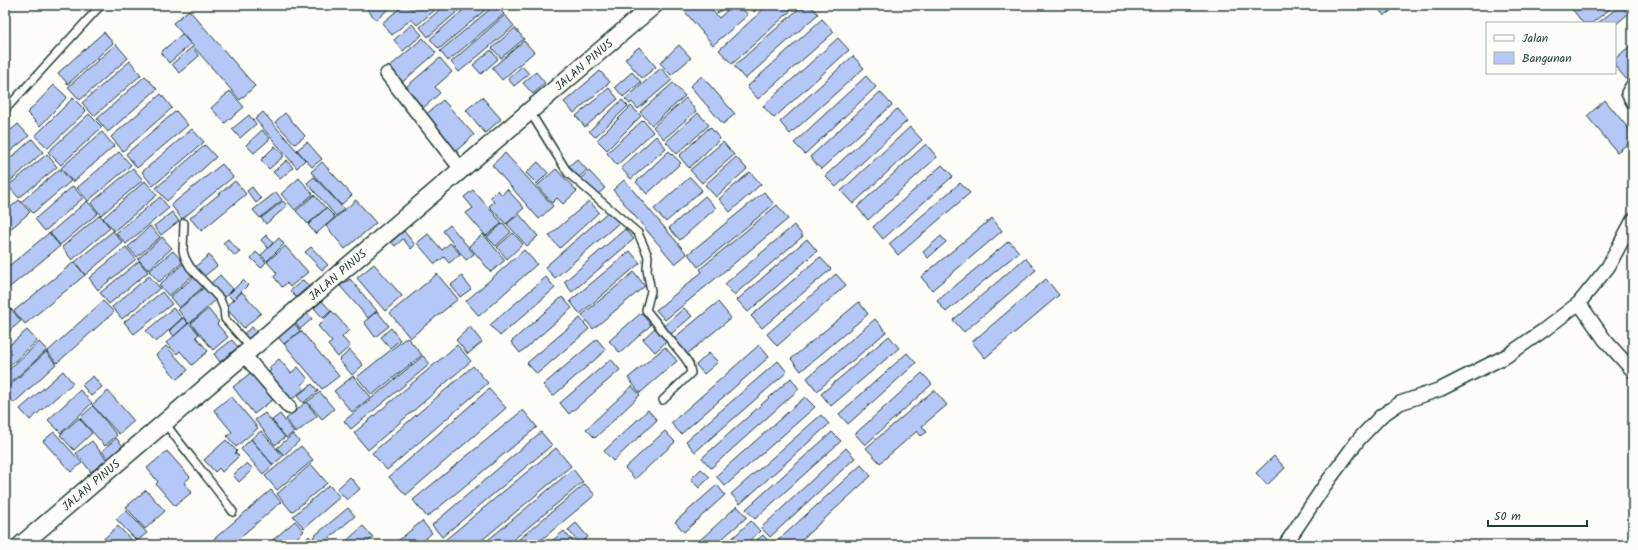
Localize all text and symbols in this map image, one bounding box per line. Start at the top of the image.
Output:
legend [1486,22,1616,74]
text: Jalan [1522,29,1548,48]
street label: JALAN PINUS [551,34,618,95]
text: Bangunan [1522,49,1572,68]
street label: JALAN PINUS [304,244,371,305]
street label: JALAN PINUS [58,454,125,516]
scale bar [1488,502,1587,528]
text: 50 m [1494,507,1521,526]

